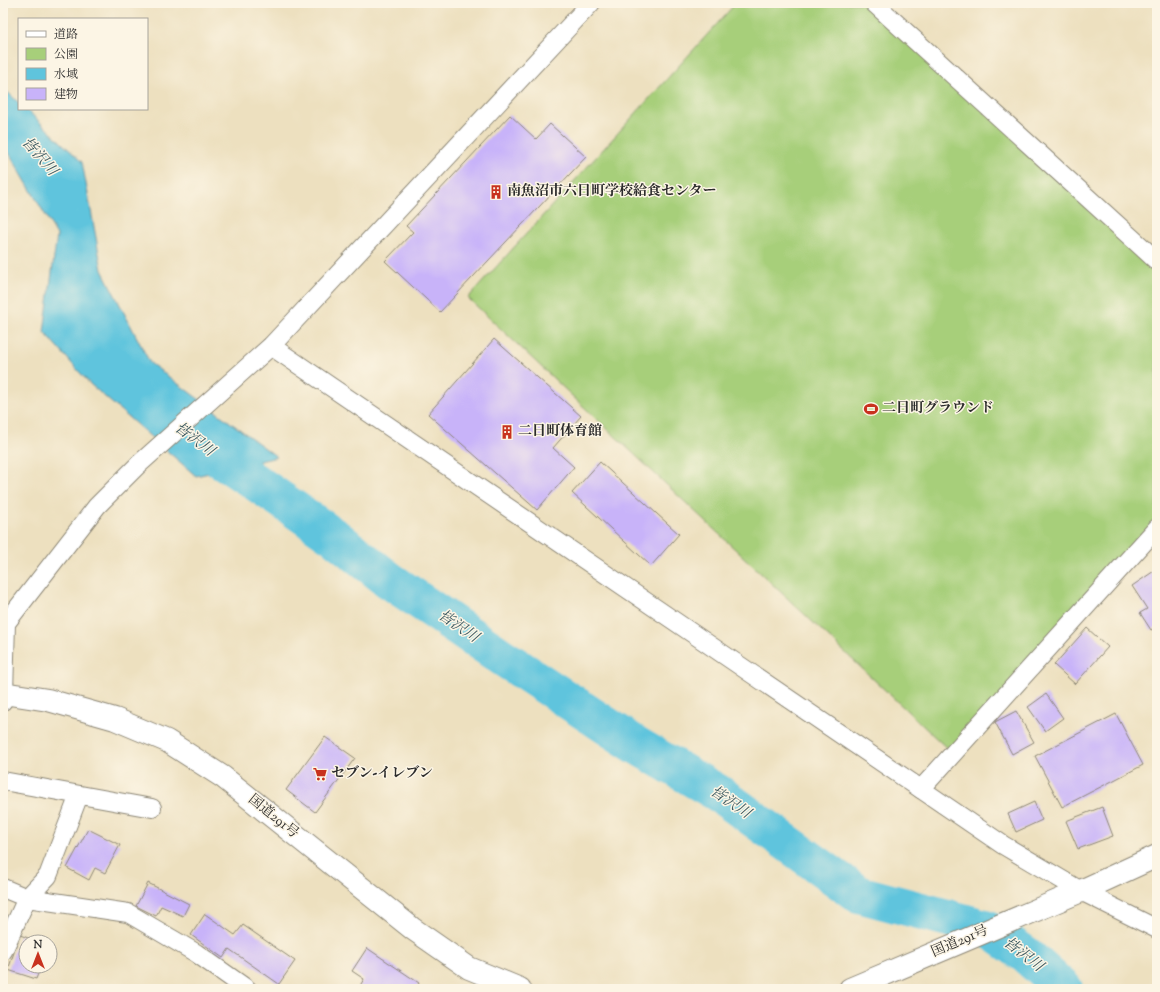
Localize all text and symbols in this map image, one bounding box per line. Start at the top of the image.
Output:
legend [18,18,148,110]
text: 道路 [54,26,78,44]
text: 公園 [54,46,78,64]
text: 水域 [54,66,78,84]
text: 建物 [54,86,78,104]
water label: 皆沢川 [16,133,63,182]
place label: 南魚沼市六日町学校給食センター [507,182,716,202]
building icon: 南魚沼市六日町学校給食センター [488,184,504,200]
place label: 二日町グラウンド [882,399,994,419]
sports icon: 二日町グラウンド [863,401,879,417]
water label: 皆沢川 [170,418,220,463]
place label: 二日町体育館 [518,422,602,442]
building icon: 二日町体育館 [499,424,515,440]
water label: 皆沢川 [433,606,484,649]
place label: セブン-イレブン [331,764,433,784]
supermarket icon: セブン-イレブン [312,766,328,782]
water label: 皆沢川 [705,782,756,825]
street label: 国道291号 [243,790,303,844]
street label: 国道291号 [928,921,992,963]
water label: 皆沢川 [999,933,1049,978]
north arrow [18,934,58,974]
text: N [33,937,43,953]

